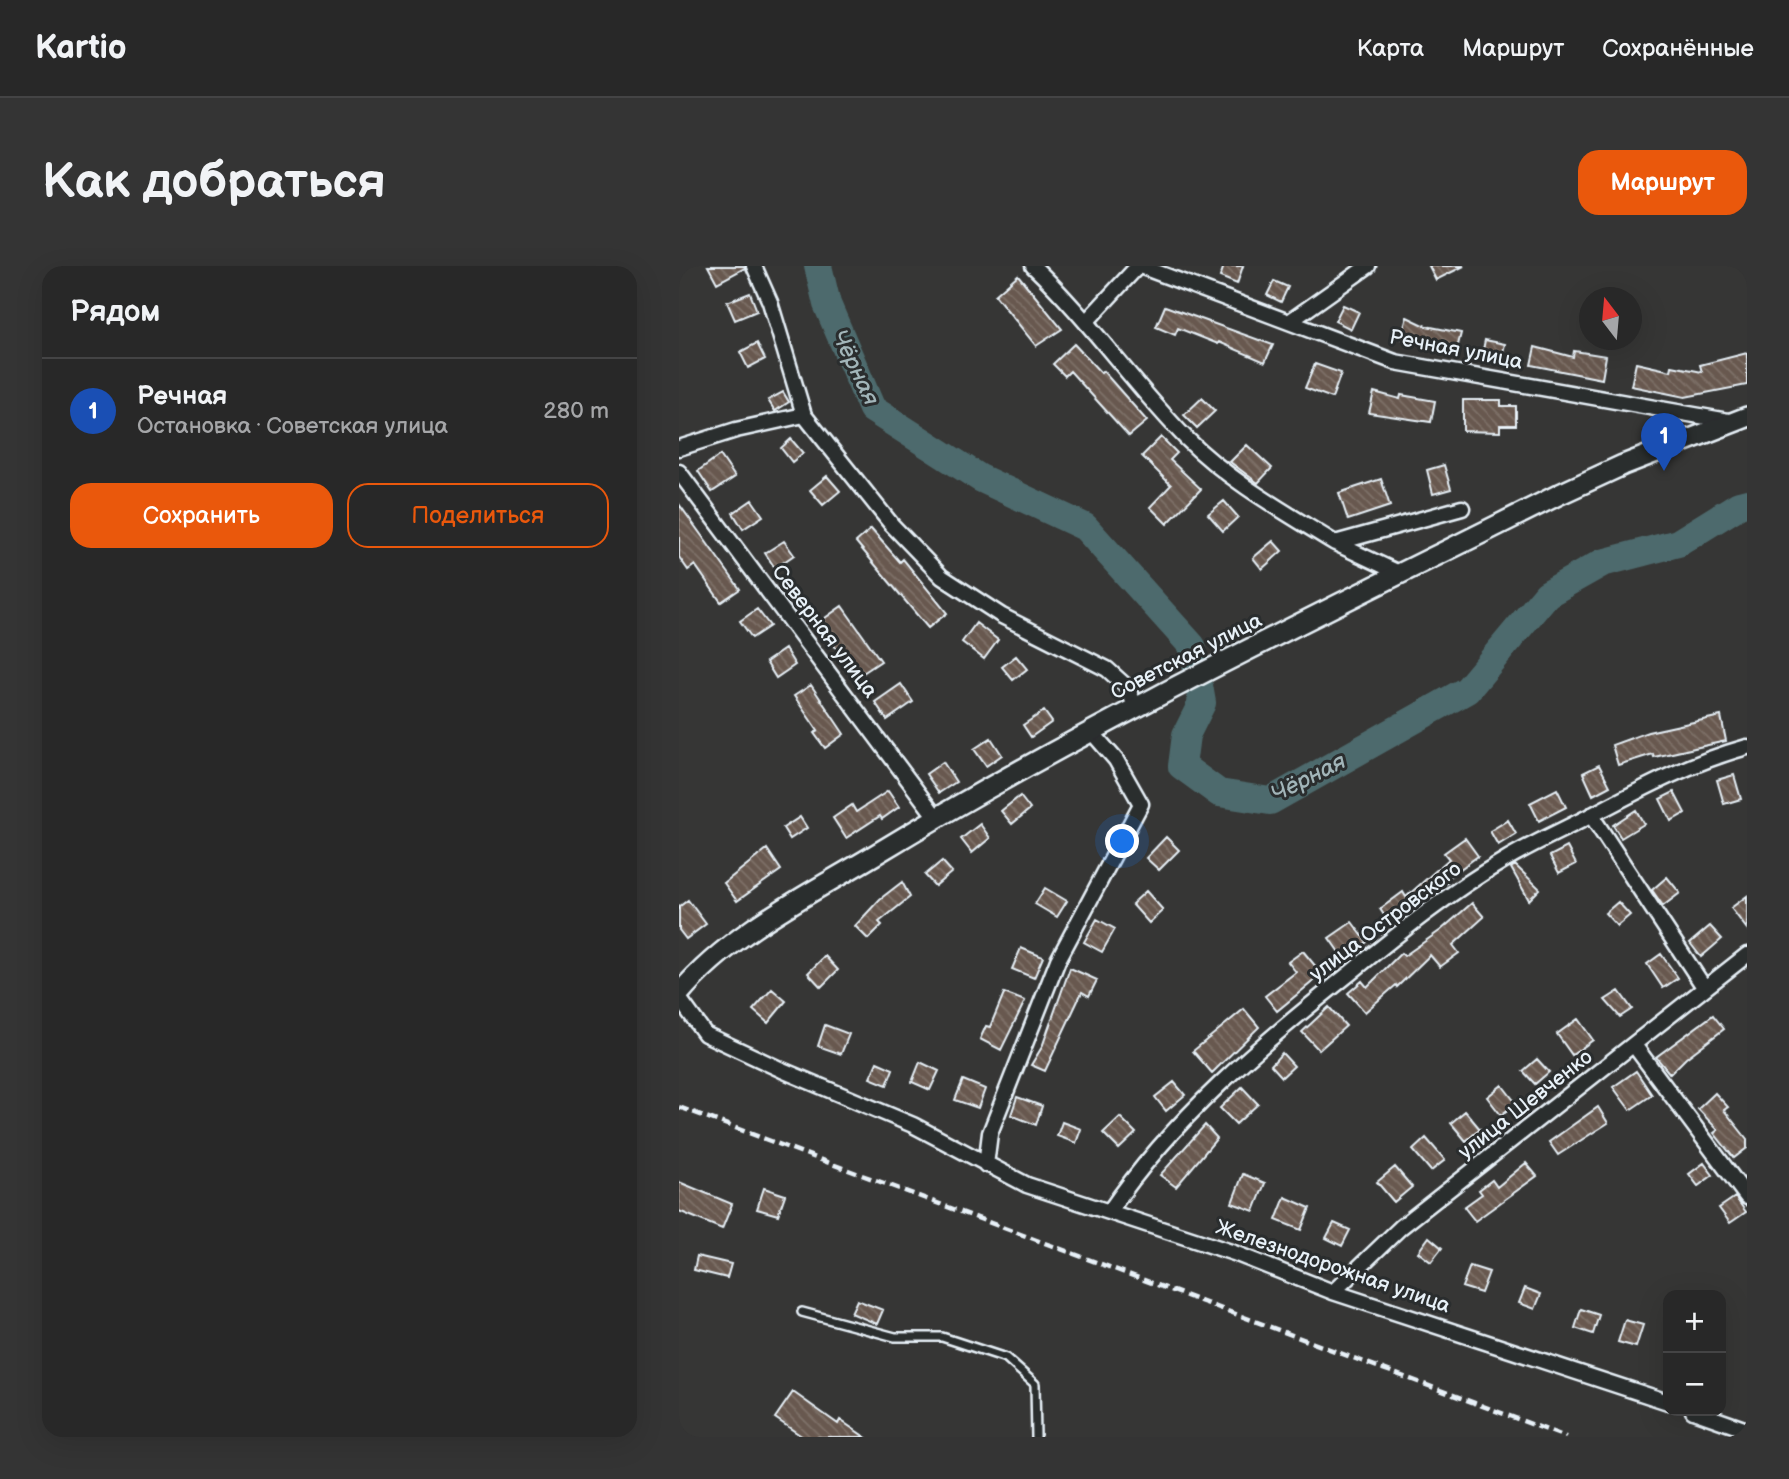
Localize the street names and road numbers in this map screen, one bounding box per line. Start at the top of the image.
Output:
street label: Речная улица [1387,324,1525,375]
street label: Северная улица [766,560,883,703]
street label: Советская улица [1107,607,1266,705]
street label: улица Островского [1305,856,1466,987]
street label: улица Шевченко [1453,1044,1597,1164]
street label: Железнодорожная улица [1212,1215,1454,1319]

